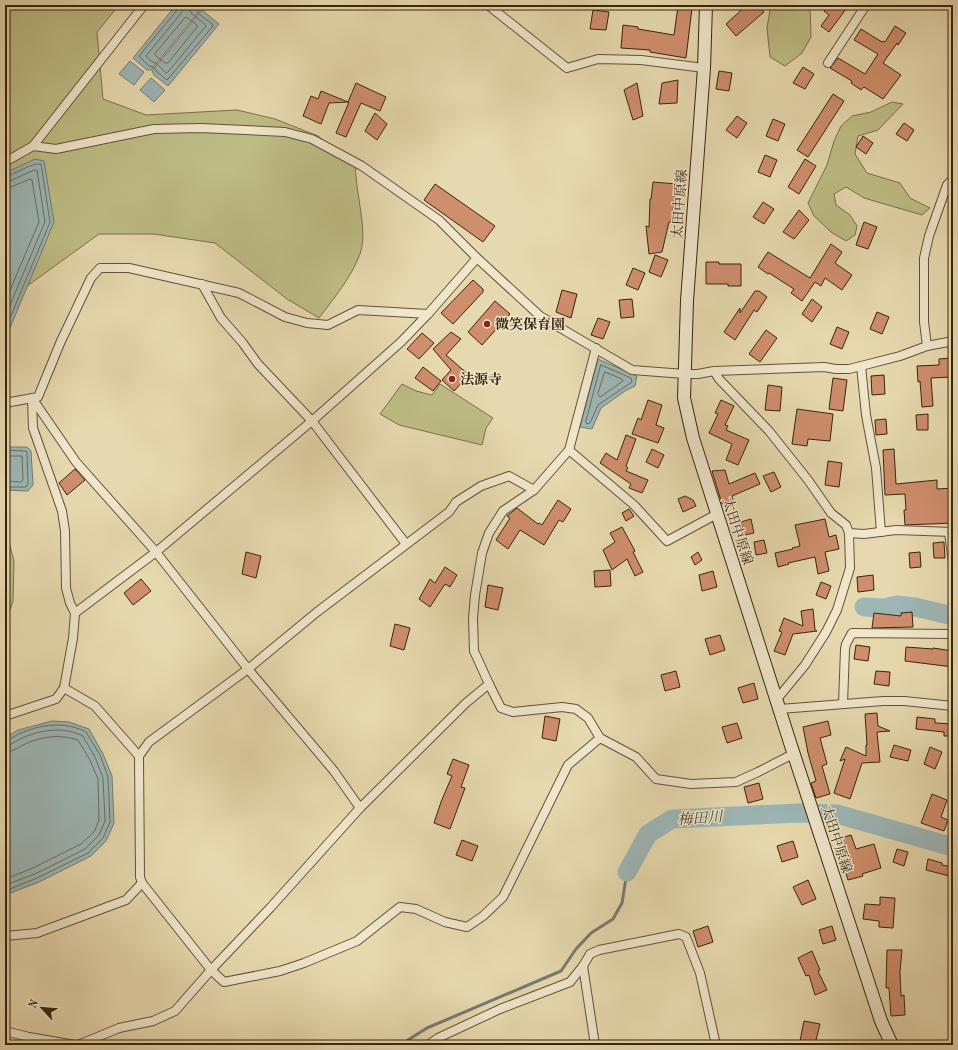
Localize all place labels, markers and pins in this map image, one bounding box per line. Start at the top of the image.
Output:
place label: 微笑保育園 [495,317,565,332]
marker: 微笑保育園 [482,319,492,329]
place label: 法源寺 [460,371,502,387]
marker: 法源寺 [447,374,457,384]

